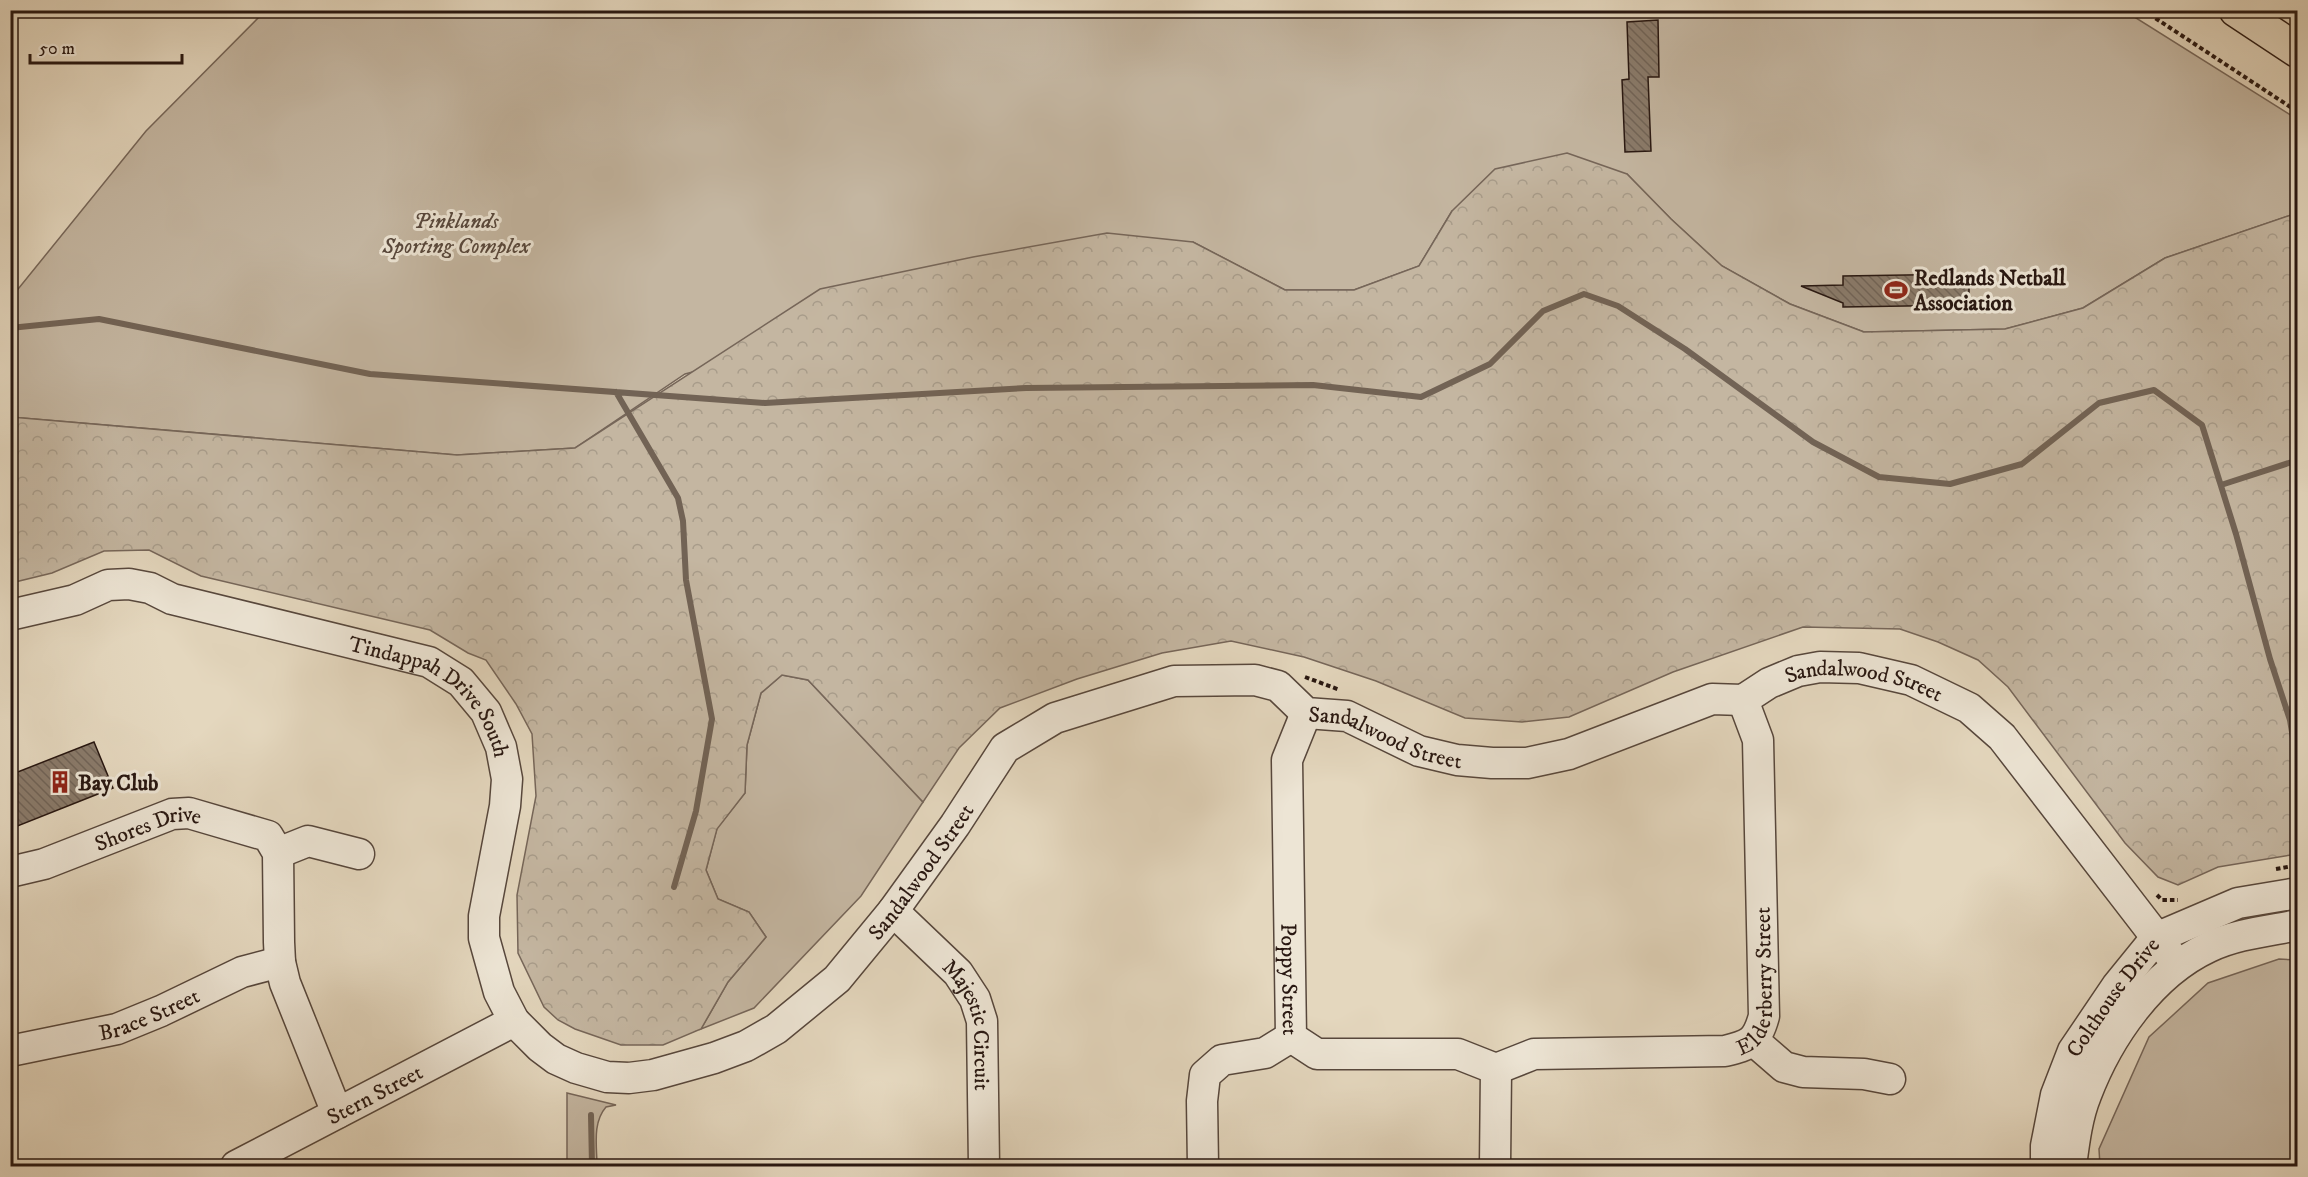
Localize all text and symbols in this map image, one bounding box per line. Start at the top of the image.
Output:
scale bar [30,27,182,65]
text: 50 m [39,38,75,60]
park label: Pinklands Sporting Complex [381,208,532,260]
place label: Redlands Netball Association [1913,265,2066,317]
sports icon: Redlands Netball Association [1883,277,1909,303]
street label: Tindappah Drive South [346,631,515,760]
street label: Sandalwood Street [1781,655,1947,708]
street label: Sandalwood Street [1307,701,1463,775]
building icon: Bay Club [47,769,73,795]
place label: Bay Club [78,770,158,797]
street label: Sandalwood Street [863,799,980,946]
street label: Shores Drive [91,801,204,858]
street label: Elderberry Street [1732,907,1779,1062]
street label: Poppy Street [1274,923,1303,1036]
street label: Colthouse Drive [2061,932,2166,1063]
street label: Majestic Circuit [936,954,995,1091]
street label: Brace Street [96,983,204,1047]
street label: Stern Street [323,1059,427,1131]

